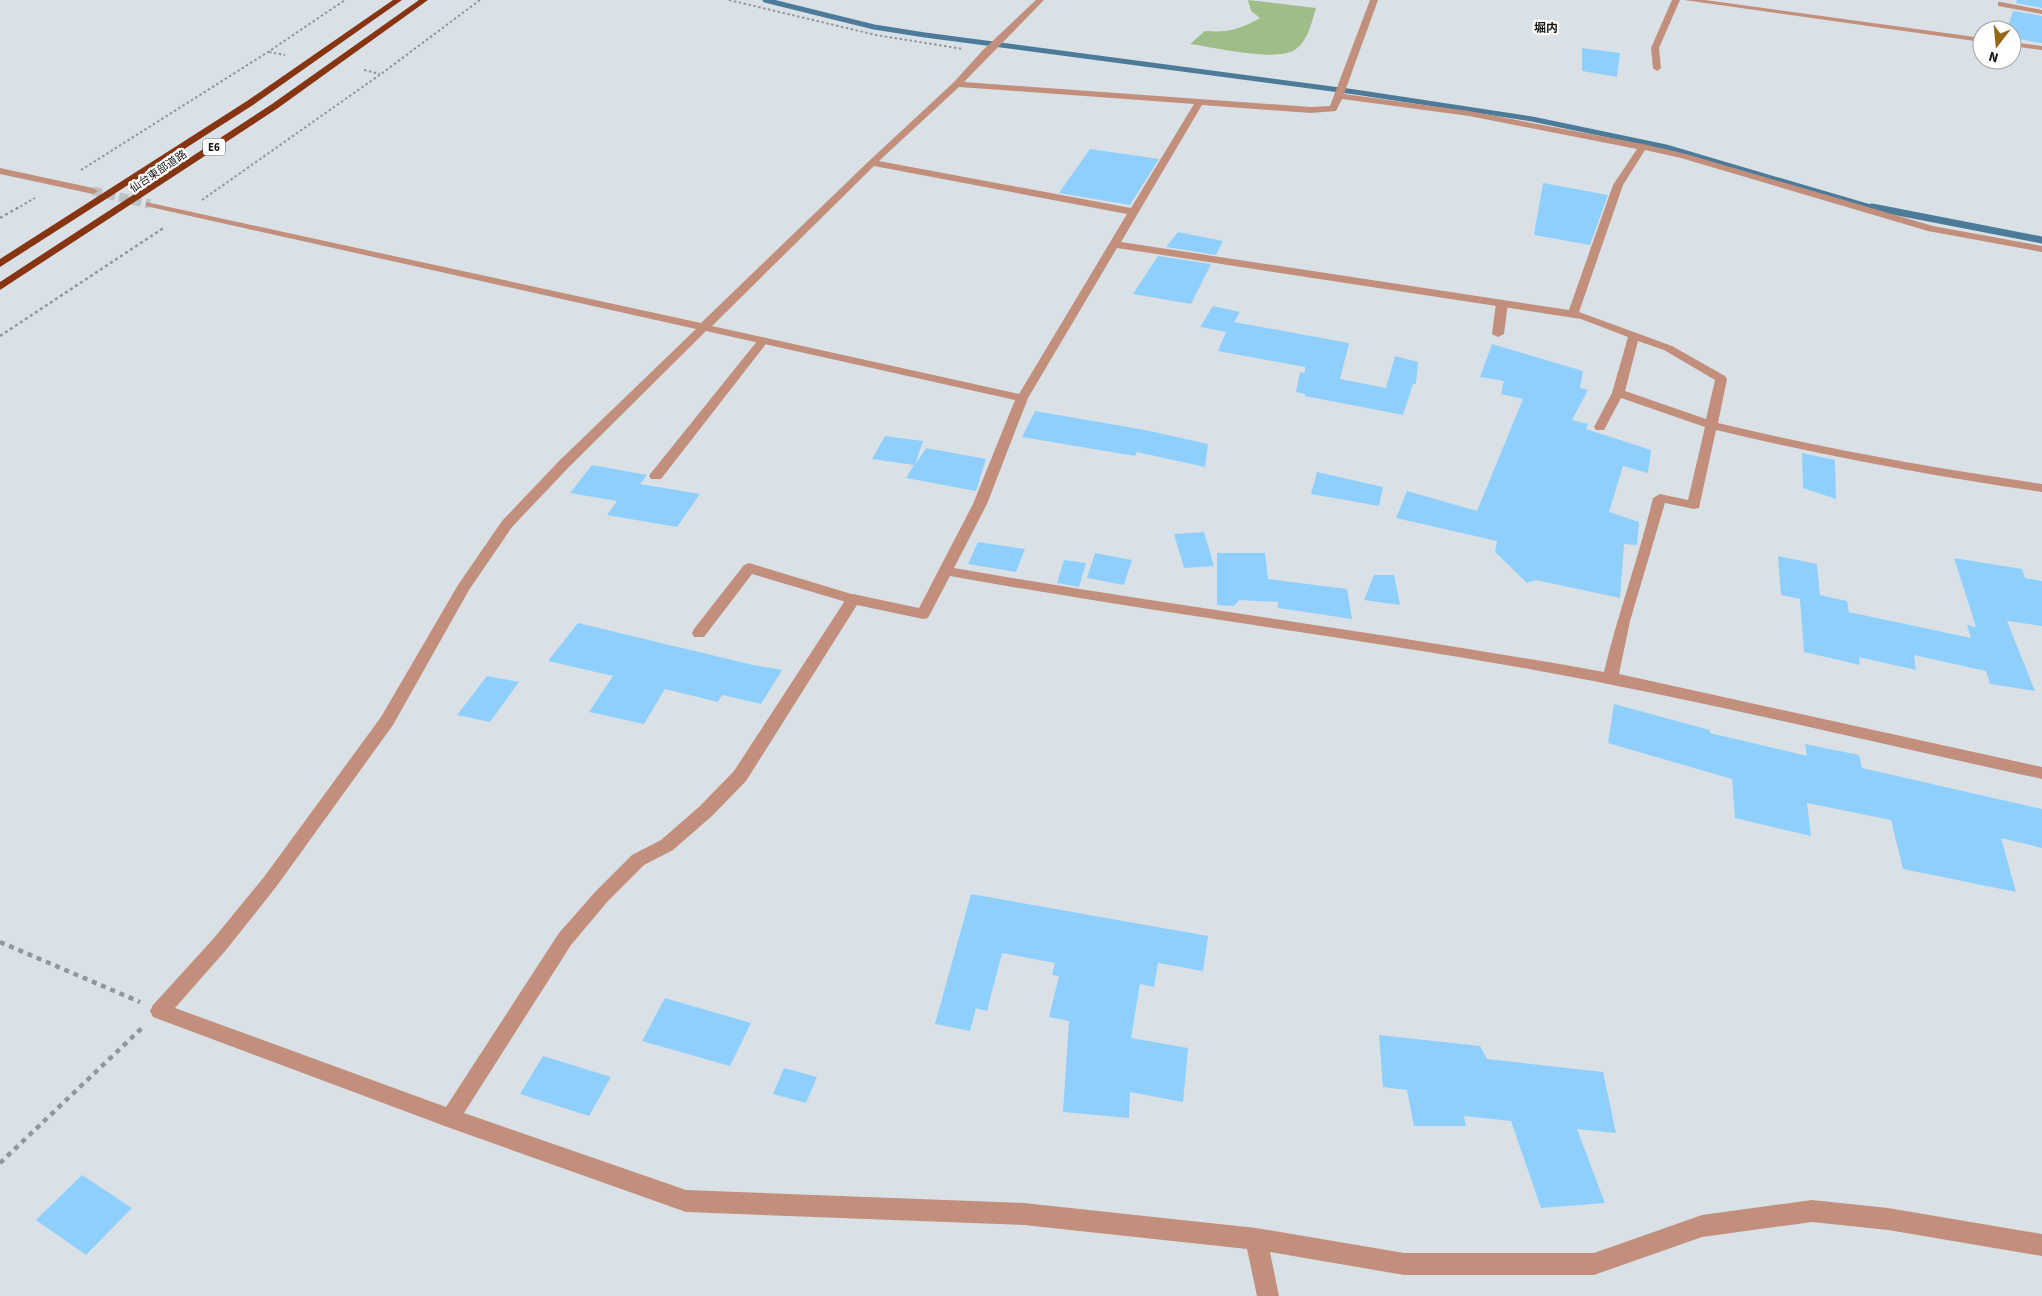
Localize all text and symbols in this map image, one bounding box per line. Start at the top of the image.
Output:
district label: 堀内 [1534,20,1558,37]
north arrow [1972,20,2022,70]
text: N [1986,46,2001,67]
road number: E6 [203,138,225,156]
street label: 仙台東部道路 [127,147,190,196]

